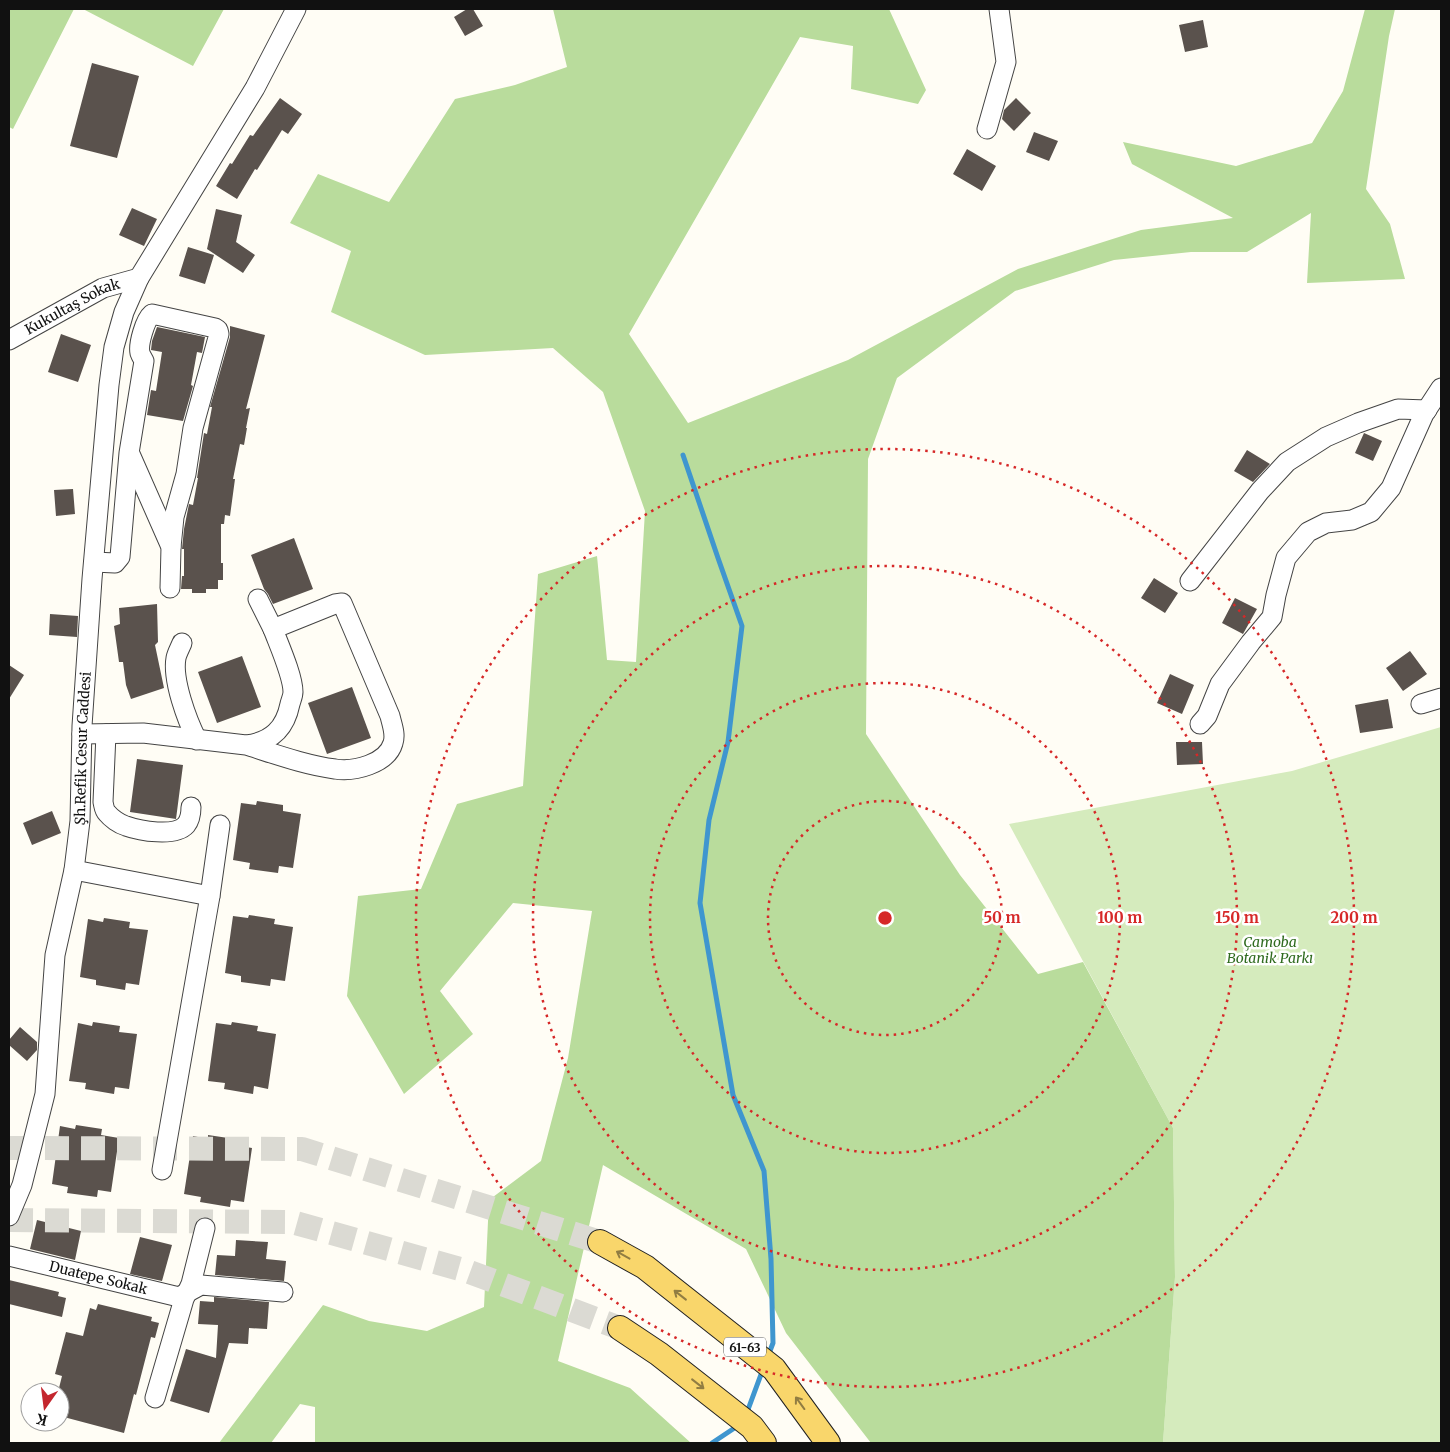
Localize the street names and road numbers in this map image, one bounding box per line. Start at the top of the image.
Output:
street label: Kukultaş Sokak [22,275,122,338]
street label: Şh.Refik Cesur Caddesi [71,670,95,826]
street label: Duatepe Sokak [47,1257,150,1298]
road number: 61-63 [724,1338,766,1356]

